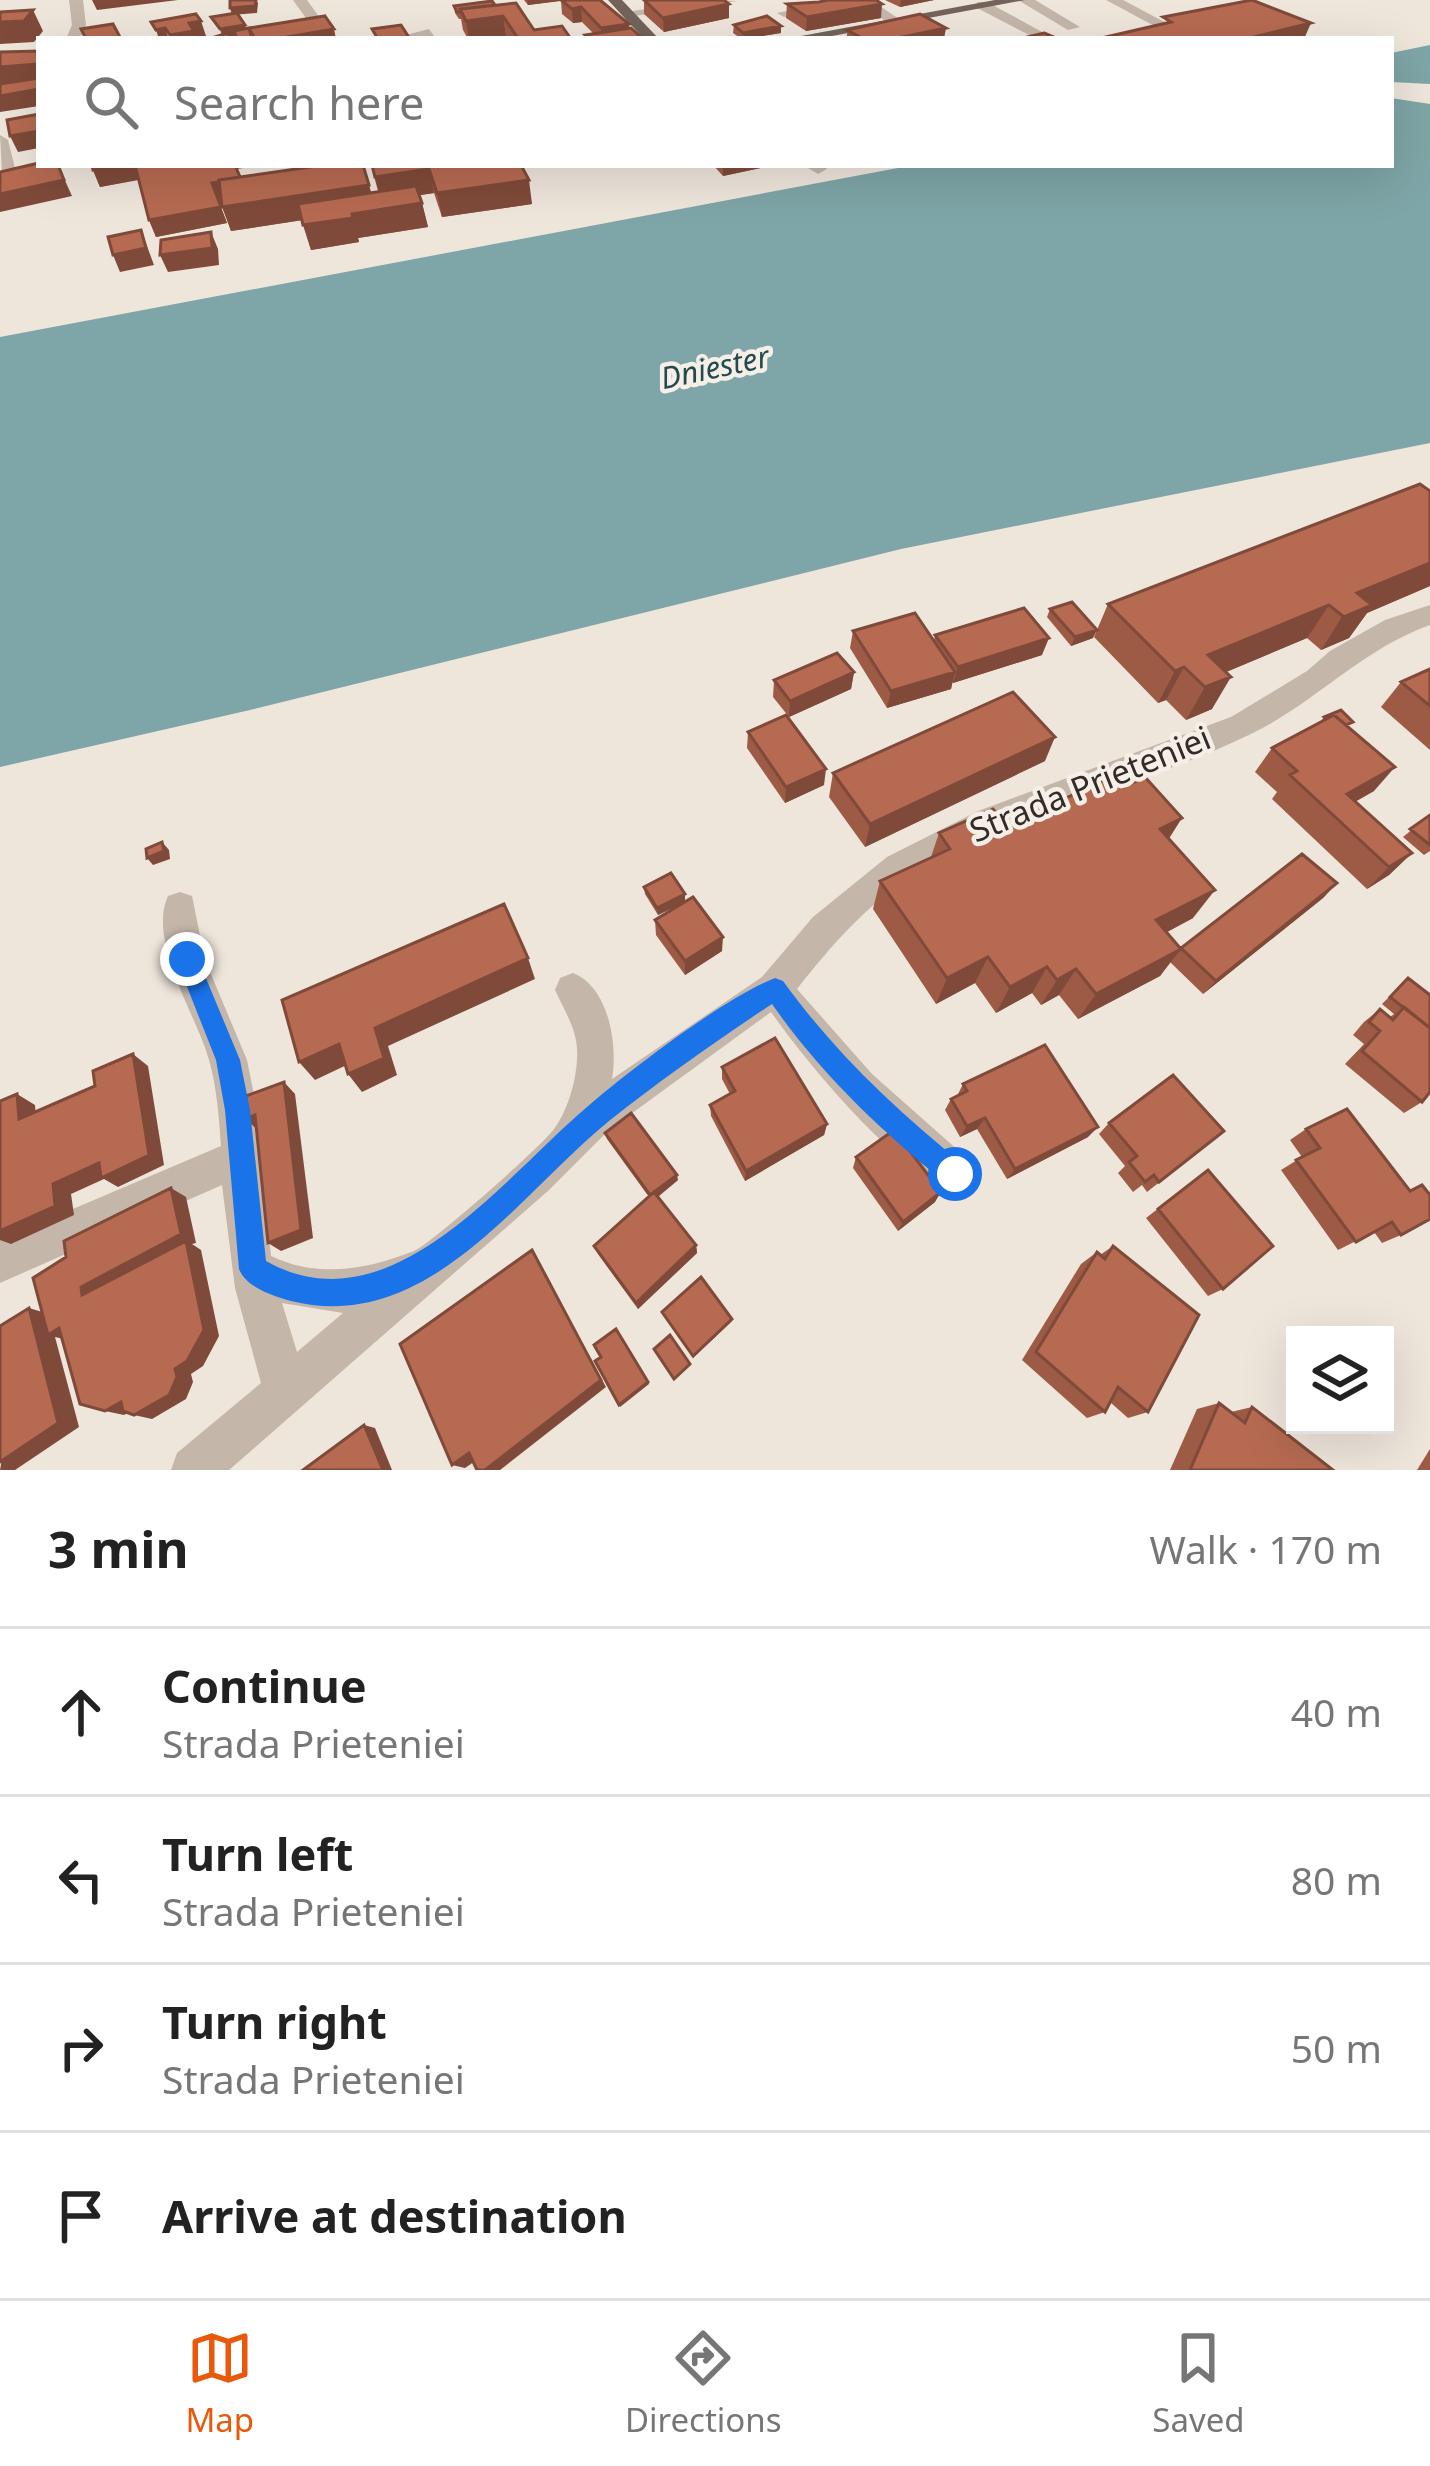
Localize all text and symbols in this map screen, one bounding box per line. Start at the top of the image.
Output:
search box [36,36,1394,168]
icon: search [78,69,144,135]
text: Search here [174,72,424,133]
water label: Dniester [657,335,774,398]
street label: Strada Prieteniei [963,715,1217,852]
route end [160,932,214,986]
route start [928,1147,982,1201]
map controls [1286,1326,1394,1434]
button: layers [1286,1326,1394,1434]
text: 3 min [48,1513,189,1583]
text: Walk · 170 m [1149,1522,1382,1575]
text: Continue [162,1655,367,1716]
icon: ahead [48,1679,114,1745]
text: 40 m [1291,1685,1382,1738]
text: Strada Prieteniei [162,1716,465,1769]
text: Turn left [162,1823,353,1884]
icon: left [48,1847,114,1913]
text: 80 m [1291,1853,1382,1906]
text: Strada Prieteniei [162,1884,465,1937]
text: Turn right [162,1991,387,2052]
icon: right [48,2015,114,2081]
text: 50 m [1291,2021,1382,2074]
text: Strada Prieteniei [162,2052,465,2105]
icon: arrive [48,2183,114,2249]
text: Arrive at destination [162,2185,627,2246]
tab: Map [185,2325,254,2442]
tab: Directions [625,2325,782,2442]
tab: Saved [1152,2325,1245,2442]

